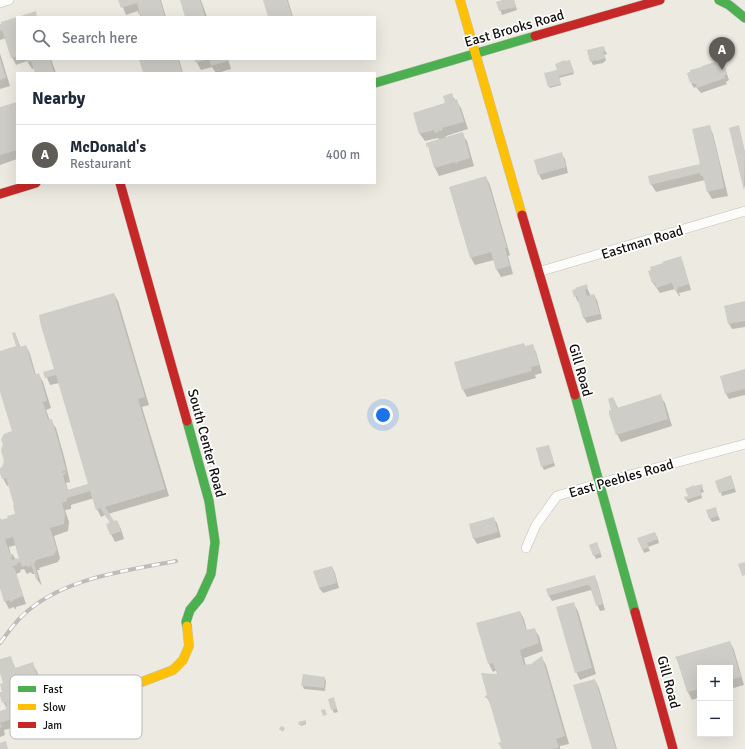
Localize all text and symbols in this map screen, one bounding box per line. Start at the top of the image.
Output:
street label: East Brooks Road [462,6,566,51]
search box [16,16,376,60]
icon: search [30,27,52,49]
text: Search here [62,29,138,47]
pin: A [709,37,735,70]
text: Nearby [32,88,85,109]
text: McDonald's [70,138,146,156]
text: A [41,147,49,163]
text: 400 m [326,147,360,163]
text: Restaurant [70,156,131,172]
street label: Eastman Road [599,222,685,263]
street label: Gill Road [565,342,596,398]
street label: South Center Road [184,387,229,499]
your location [373,405,393,425]
street label: East Peebles Road [567,455,675,502]
street label: Gill Road [653,654,684,710]
map controls [697,665,733,737]
button: + [697,665,733,701]
legend [10,675,142,739]
text: Fast [43,683,63,696]
text: Slow [43,701,66,714]
button: − [697,701,733,737]
text: Jam [43,719,62,732]

